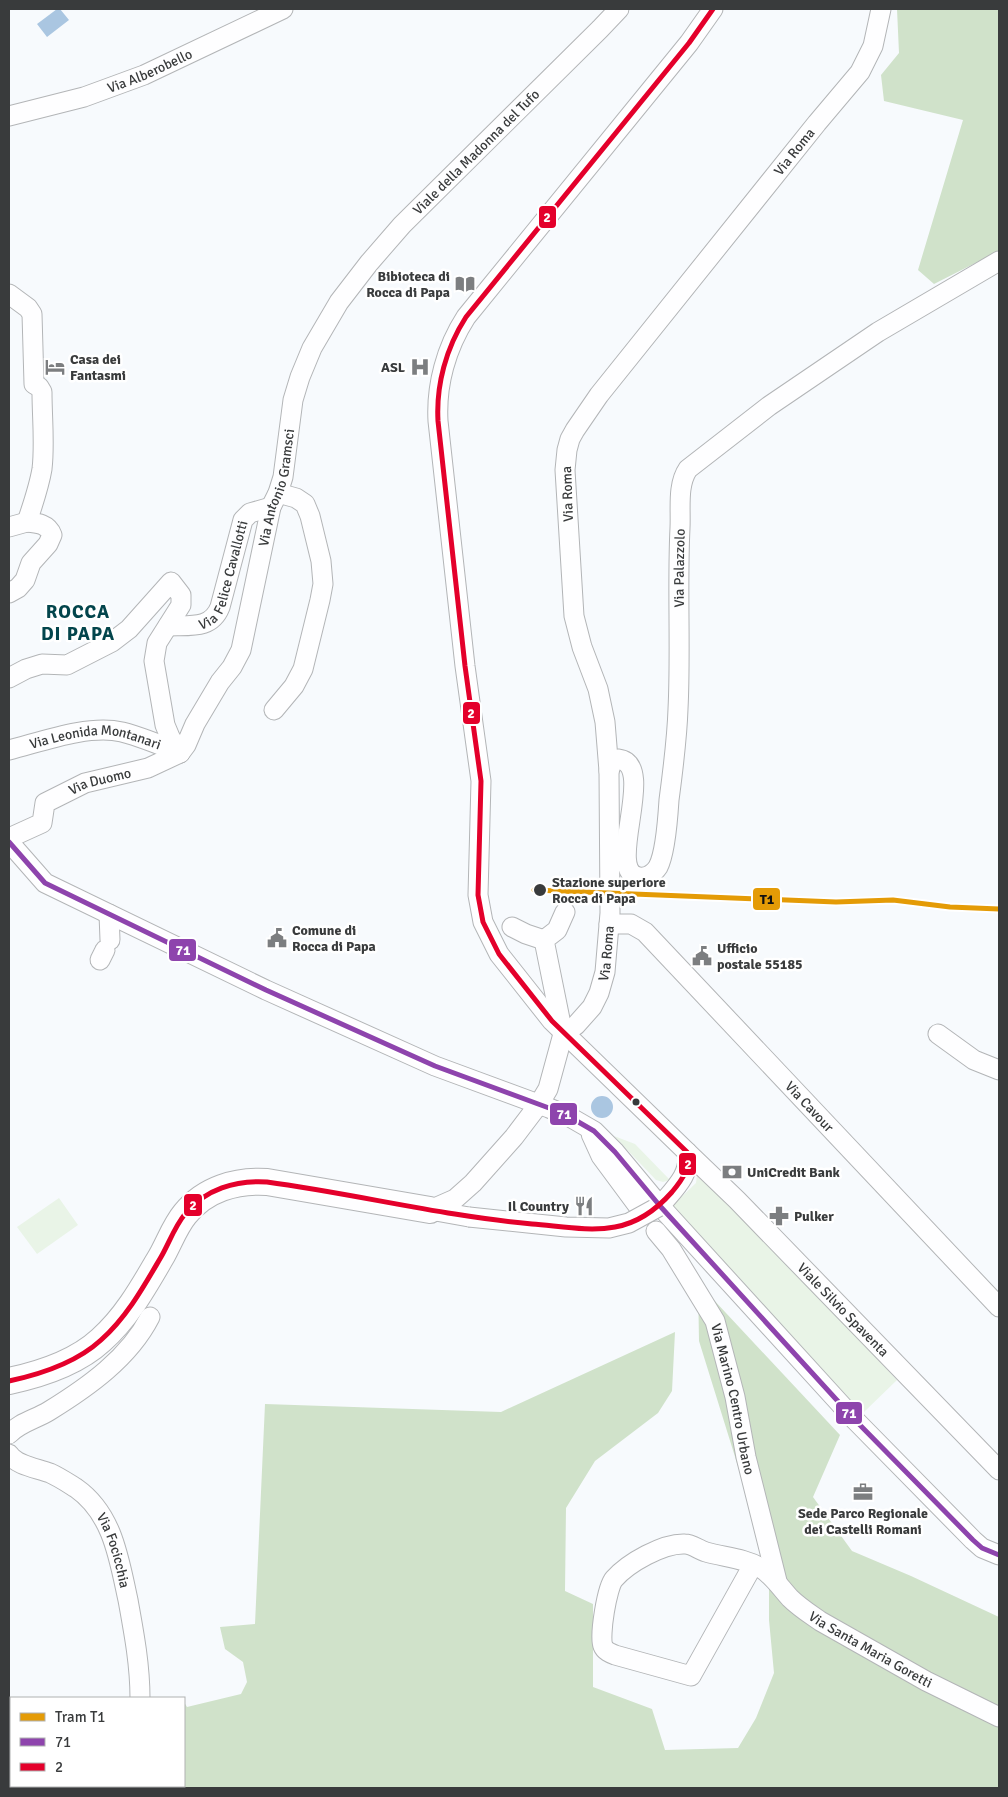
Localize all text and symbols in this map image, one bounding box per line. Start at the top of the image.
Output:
street label: Via Alberobello [105,45,195,97]
street label: Viale della Madonna del Tufo [409,86,543,218]
street label: Via Roma [770,125,819,179]
line badge: 2 [538,205,557,229]
text: 2 [543,209,551,226]
place label: Bibioteca di Rocca di Papa [366,268,450,301]
library icon: Bibioteca di Rocca di Papa [454,273,476,295]
place label: Casa dei Fantasmi [70,351,126,384]
hotel icon: Casa dei Fantasmi [44,356,66,378]
hospital icon: ASL [409,356,431,378]
place label: ASL [381,359,406,376]
street label: Via Antonio Gramsci [255,428,298,548]
street label: Via Roma [558,466,577,522]
street label: Via Felice Cavallotti [197,519,252,633]
street label: Via Palazzolo [671,528,689,608]
district label: ROCCA DI PAPA [41,600,115,646]
line badge: 2 [462,701,481,725]
text: 2 [467,705,475,722]
street label: Via Leonida Montanari [28,722,164,753]
street label: Via Duomo [66,764,133,799]
place label: Stazione superiore Rocca di Papa [552,874,666,907]
marker: Stazione superiore Rocca di Papa [532,882,548,898]
line badge: T1 [752,887,781,911]
text: T1 [760,891,775,908]
place label: Comune di Rocca di Papa [292,922,376,955]
street label: Via Roma [595,925,618,983]
public building icon: Comune di Rocca di Papa [266,927,288,949]
line badge: 71 [168,938,197,962]
place label: Ufficio postale 55185 [717,940,803,973]
text: 71 [175,942,191,959]
public building icon: Ufficio postale 55185 [691,945,713,967]
street label: Via Cavour [781,1078,838,1136]
unlabelled marker [631,1097,641,1107]
line badge: 71 [549,1102,578,1126]
text: 71 [556,1106,572,1123]
line badge: 2 [678,1152,697,1176]
text: 2 [684,1156,692,1173]
bank icon: UniCredit Bank [721,1161,743,1183]
place label: UniCredit Bank [747,1164,841,1181]
line badge: 2 [183,1193,203,1217]
restaurant icon: Il Country [573,1195,595,1217]
text: 2 [189,1197,197,1214]
place label: Il Country [508,1198,569,1215]
pharmacy icon: Pulker [768,1205,790,1227]
place label: Pulker [794,1208,834,1225]
street label: Viale Silvio Spaventa [794,1260,892,1360]
street label: Via Marino Centro Urbano [707,1322,758,1477]
line badge: 71 [835,1401,863,1425]
text: 71 [841,1405,857,1422]
office icon: Sede Parco Regionale dei Castelli Romani [852,1481,874,1503]
place label: Sede Parco Regionale dei Castelli Romani [798,1505,928,1538]
street label: Via Focicchia [93,1510,133,1590]
street label: Via Santa Maria Goretti [805,1608,935,1692]
legend [10,1697,185,1787]
text: Tram T1 [55,1708,105,1726]
text: 71 [55,1733,71,1751]
text: 2 [55,1758,63,1776]

